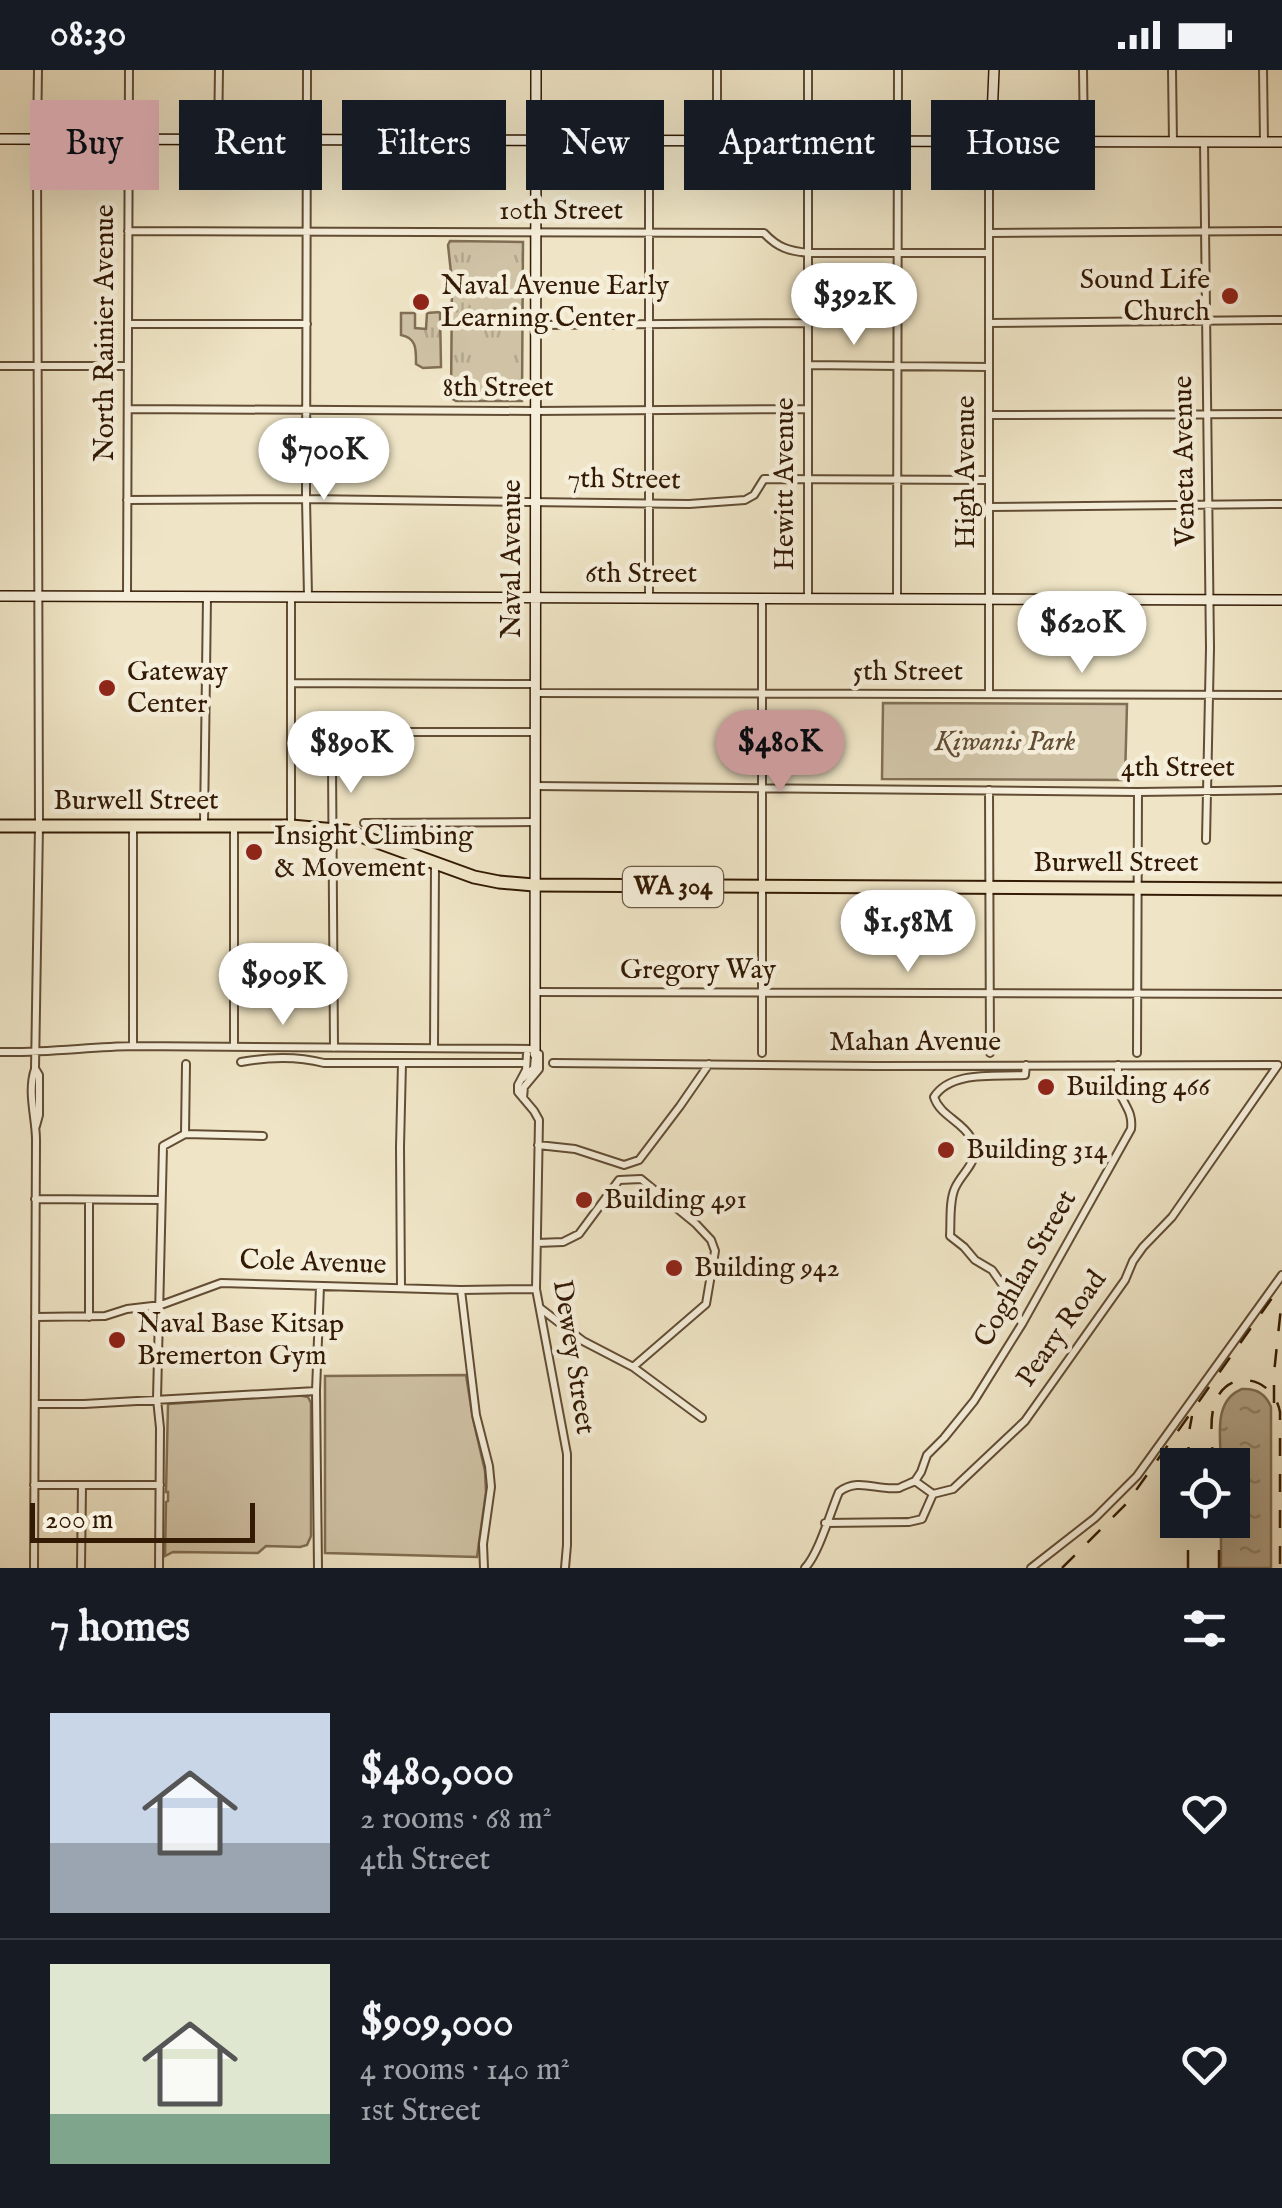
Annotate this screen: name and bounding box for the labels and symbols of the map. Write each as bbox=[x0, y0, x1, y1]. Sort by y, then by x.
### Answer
street label: 10th Street bbox=[499, 194, 624, 229]
street label: North Rainier Avenue bbox=[88, 204, 123, 462]
pin: $392K bbox=[784, 263, 924, 348]
place label: Sound Life Church bbox=[1080, 263, 1210, 330]
place label: Naval Avenue Early Learning Center bbox=[441, 269, 669, 336]
marker: Sound Life Church bbox=[1219, 285, 1241, 307]
marker: Naval Avenue Early Learning Center bbox=[410, 291, 432, 313]
street label: 8th Street bbox=[442, 371, 554, 406]
street label: Veneta Avenue bbox=[1166, 375, 1204, 548]
street label: High Avenue bbox=[949, 395, 984, 549]
street label: Hewitt Avenue bbox=[768, 397, 803, 571]
pin: $700K bbox=[254, 418, 394, 503]
street label: 7th Street bbox=[567, 462, 681, 498]
street label: Naval Avenue bbox=[495, 479, 530, 639]
street label: 6th Street bbox=[585, 557, 697, 592]
pin: $620K bbox=[1012, 591, 1152, 676]
place label: Gateway Center bbox=[127, 655, 228, 722]
street label: 5th Street bbox=[853, 655, 964, 690]
marker: Gateway Center bbox=[96, 677, 118, 699]
pin: $480K bbox=[710, 710, 850, 795]
pin: $890K bbox=[281, 711, 421, 796]
park label: Kiwanis Park bbox=[933, 725, 1076, 760]
street label: 4th Street bbox=[1121, 751, 1235, 786]
street label: Burwell Street bbox=[53, 784, 219, 819]
place label: Insight Climbing & Movement bbox=[274, 819, 474, 886]
marker: Insight Climbing & Movement bbox=[243, 841, 265, 863]
street label: Burwell Street bbox=[1033, 846, 1199, 881]
road number: WA 304 bbox=[623, 867, 723, 907]
pin: $1.58M bbox=[827, 890, 989, 975]
pin: $909K bbox=[213, 943, 353, 1028]
street label: Gregory Way bbox=[620, 953, 776, 988]
street label: Mahan Avenue bbox=[829, 1025, 1001, 1060]
place label: Building 466 bbox=[1066, 1070, 1211, 1105]
marker: Building 466 bbox=[1035, 1076, 1057, 1098]
place label: Building 314 bbox=[966, 1133, 1108, 1168]
marker: Building 314 bbox=[935, 1139, 957, 1161]
place label: Building 491 bbox=[604, 1183, 747, 1218]
street label: Coghlan Street bbox=[967, 1184, 1085, 1354]
marker: Building 491 bbox=[573, 1189, 595, 1211]
street label: Cole Avenue bbox=[239, 1243, 387, 1283]
place label: Building 942 bbox=[694, 1251, 840, 1286]
marker: Building 942 bbox=[663, 1257, 685, 1279]
street label: Peary Road bbox=[1009, 1264, 1115, 1394]
street label: Dewey Street bbox=[544, 1277, 603, 1437]
place label: Naval Base Kitsap Bremerton Gym bbox=[137, 1307, 344, 1374]
marker: Naval Base Kitsap Bremerton Gym bbox=[106, 1329, 128, 1351]
scale bar bbox=[30, 1498, 255, 1542]

